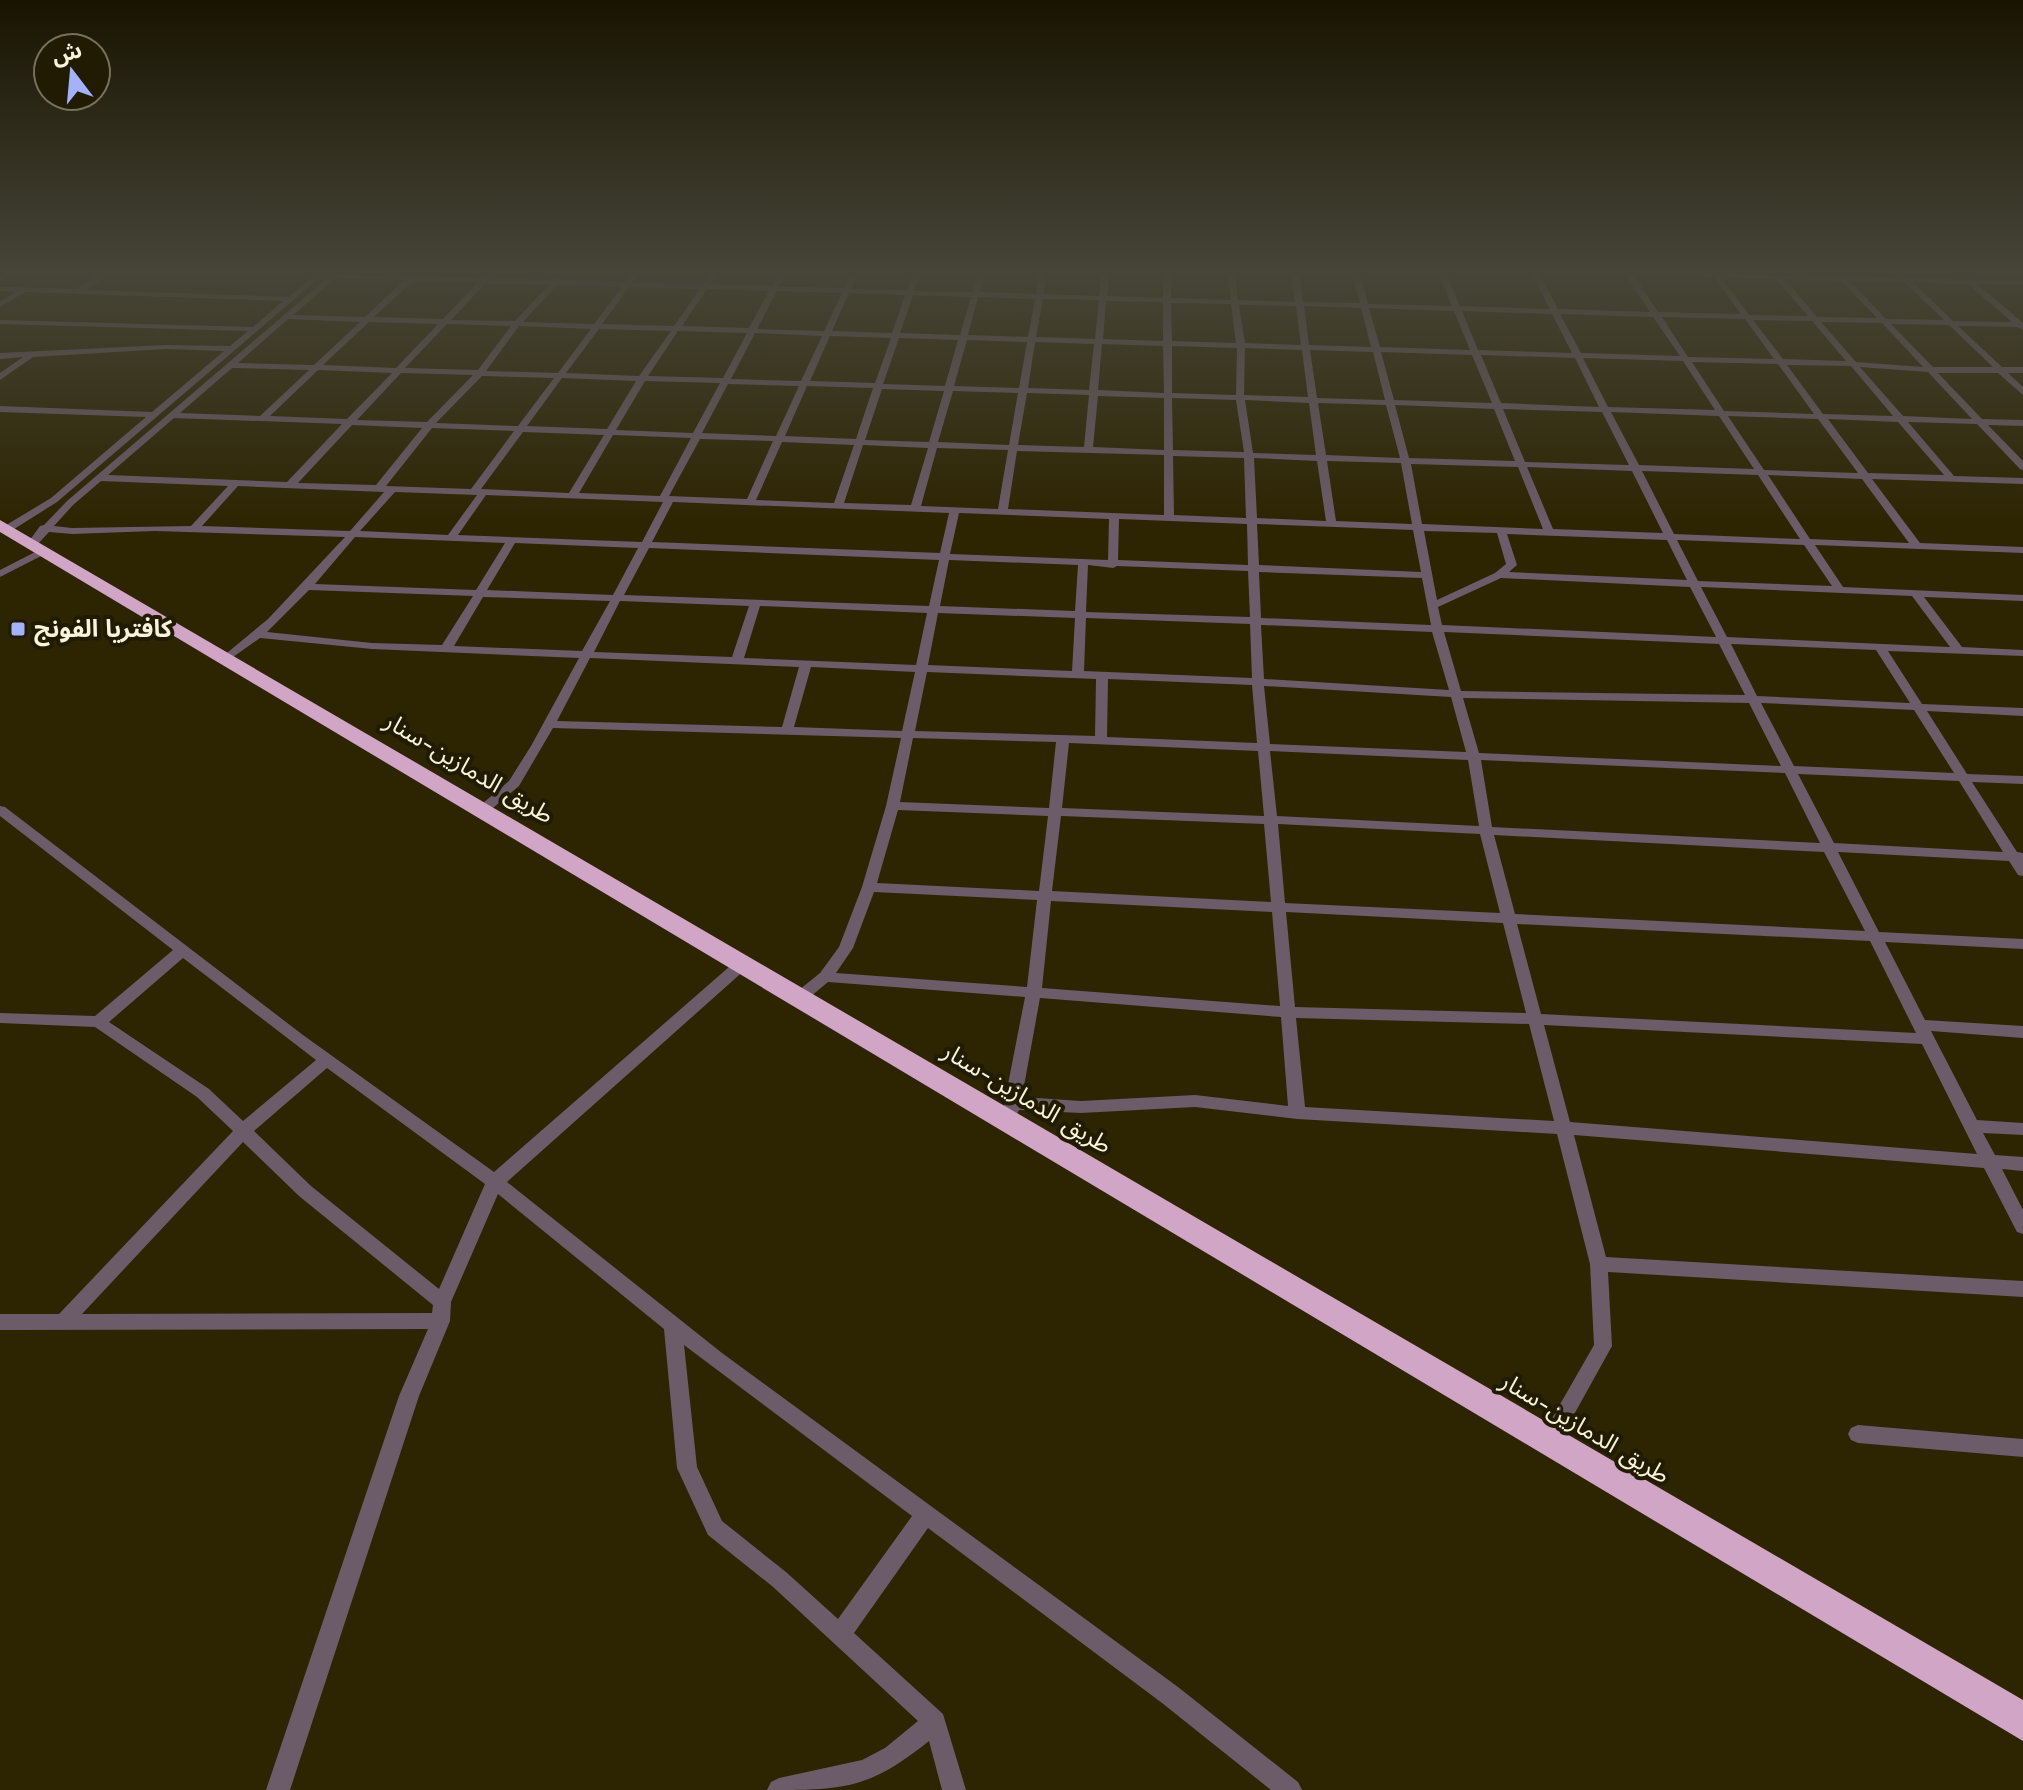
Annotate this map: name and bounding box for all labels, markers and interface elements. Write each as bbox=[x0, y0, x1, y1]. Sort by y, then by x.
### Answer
north arrow bbox=[32, 32, 112, 112]
text: ش bbox=[49, 37, 85, 69]
place label: كافتريا الفونج bbox=[34, 615, 173, 647]
marker: كافتريا الفونج bbox=[9, 620, 27, 638]
street label: طريق الدمازين-سنار bbox=[378, 706, 558, 830]
street label: طريق الدمازين-سنار bbox=[936, 1036, 1116, 1160]
street label: طريق الدمازين-سنار bbox=[1494, 1366, 1674, 1490]

